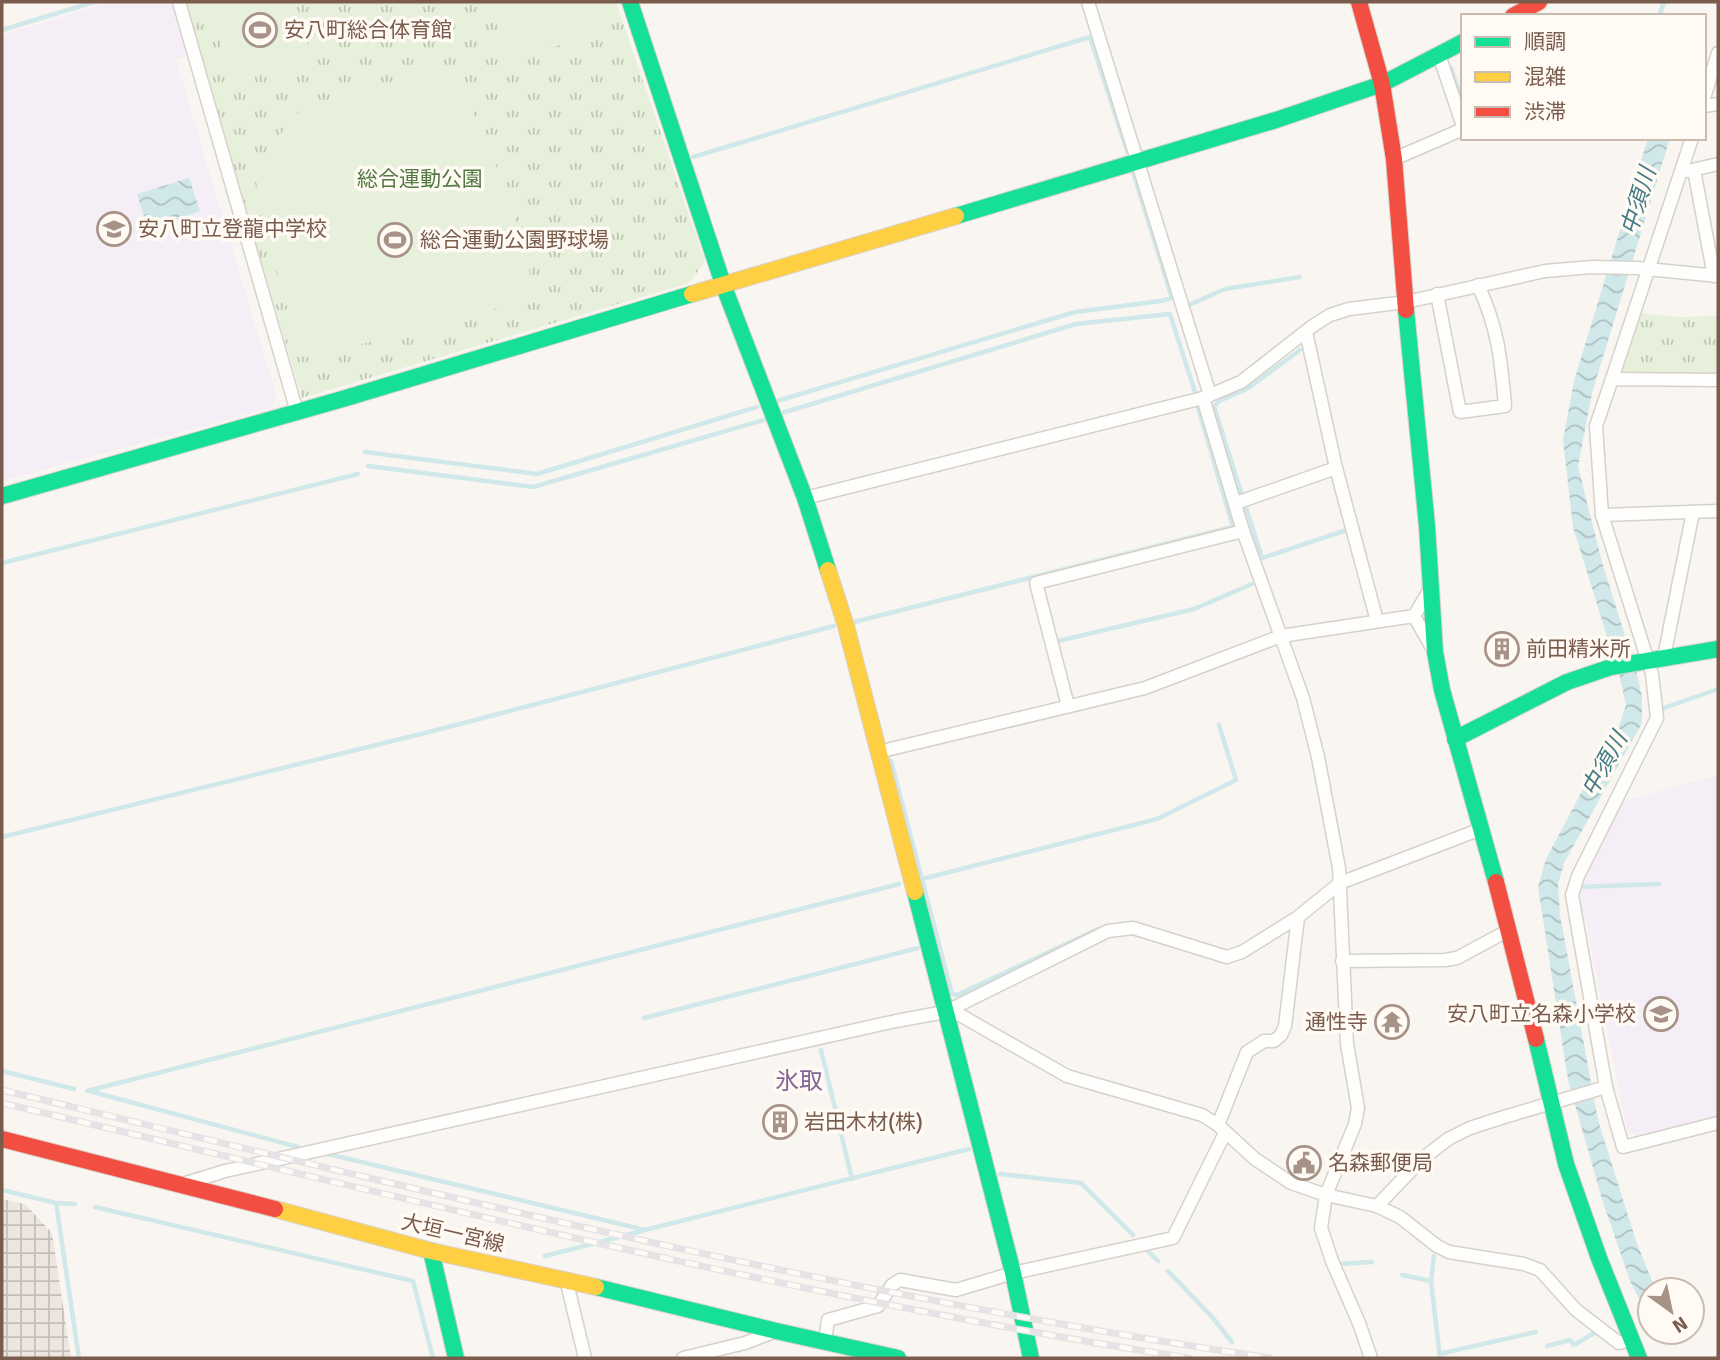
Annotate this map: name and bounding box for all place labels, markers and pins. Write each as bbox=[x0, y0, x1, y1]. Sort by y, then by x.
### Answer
sports icon: 安八町総合体育館 bbox=[241, 11, 279, 49]
place label: 安八町総合体育館 bbox=[284, 17, 452, 43]
school or university icon: 安八町立登龍中学校 bbox=[95, 210, 133, 248]
place label: 安八町立登龍中学校 bbox=[138, 216, 327, 242]
sports icon: 総合運動公園野球場 bbox=[376, 221, 414, 259]
place label: 総合運動公園野球場 bbox=[420, 227, 609, 253]
building icon: 前田精米所 bbox=[1483, 630, 1521, 668]
place label: 前田精米所 bbox=[1526, 636, 1631, 662]
school or university icon: 安八町立名森小学校 bbox=[1642, 995, 1680, 1033]
place label: 安八町立名森小学校 bbox=[1447, 1001, 1636, 1027]
temple icon: 通性寺 bbox=[1373, 1003, 1411, 1041]
place label: 通性寺 bbox=[1305, 1009, 1368, 1035]
building icon: 岩田木材(株) bbox=[761, 1103, 799, 1141]
place label: 岩田木材(株) bbox=[804, 1109, 923, 1135]
public building icon: 名森郵便局 bbox=[1285, 1144, 1323, 1182]
place label: 名森郵便局 bbox=[1328, 1150, 1433, 1176]

